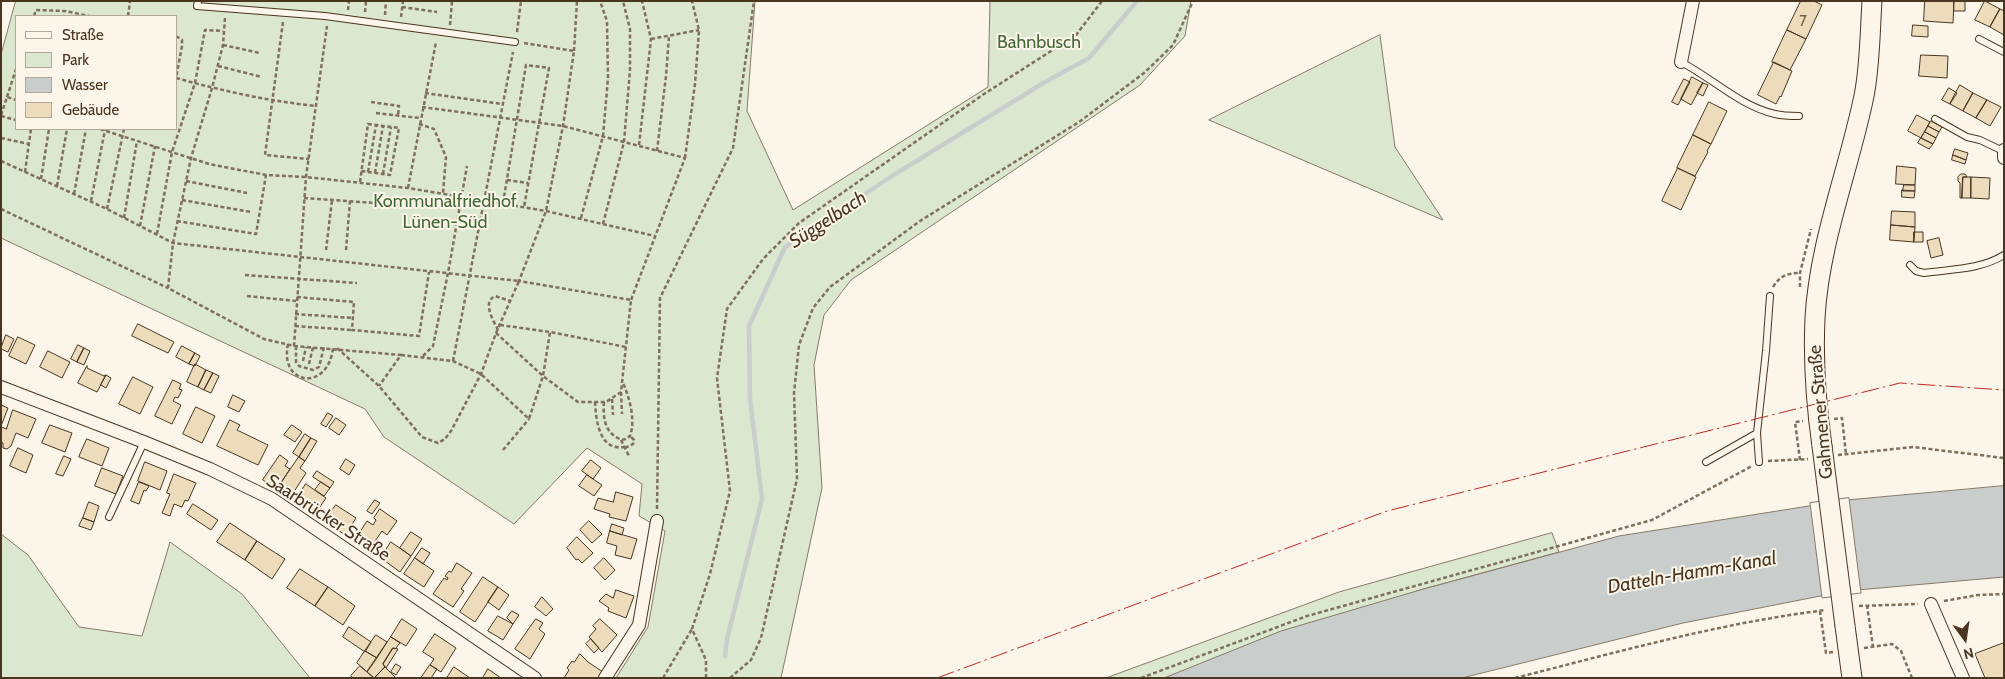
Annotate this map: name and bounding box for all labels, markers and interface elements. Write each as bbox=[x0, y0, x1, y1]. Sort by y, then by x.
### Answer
house number: 7 bbox=[1799, 13, 1807, 31]
legend bbox=[15, 15, 178, 130]
text: Straße bbox=[62, 26, 104, 44]
park label: Bahnbusch bbox=[997, 32, 1081, 54]
text: Park bbox=[62, 51, 89, 69]
text: Wasser bbox=[62, 76, 108, 94]
text: Gebäude bbox=[62, 101, 119, 119]
water label: Süggelbach bbox=[785, 187, 871, 253]
park label: Kommunalfriedhof Lünen-Süd bbox=[373, 191, 517, 233]
street label: Gahmener Straße bbox=[1804, 344, 1838, 480]
street label: Saarbrücker Straße bbox=[262, 470, 394, 566]
water label: Datteln-Hamm-Kanal bbox=[1606, 547, 1778, 599]
north arrow bbox=[1940, 614, 1990, 664]
text: N bbox=[1962, 644, 1976, 663]

